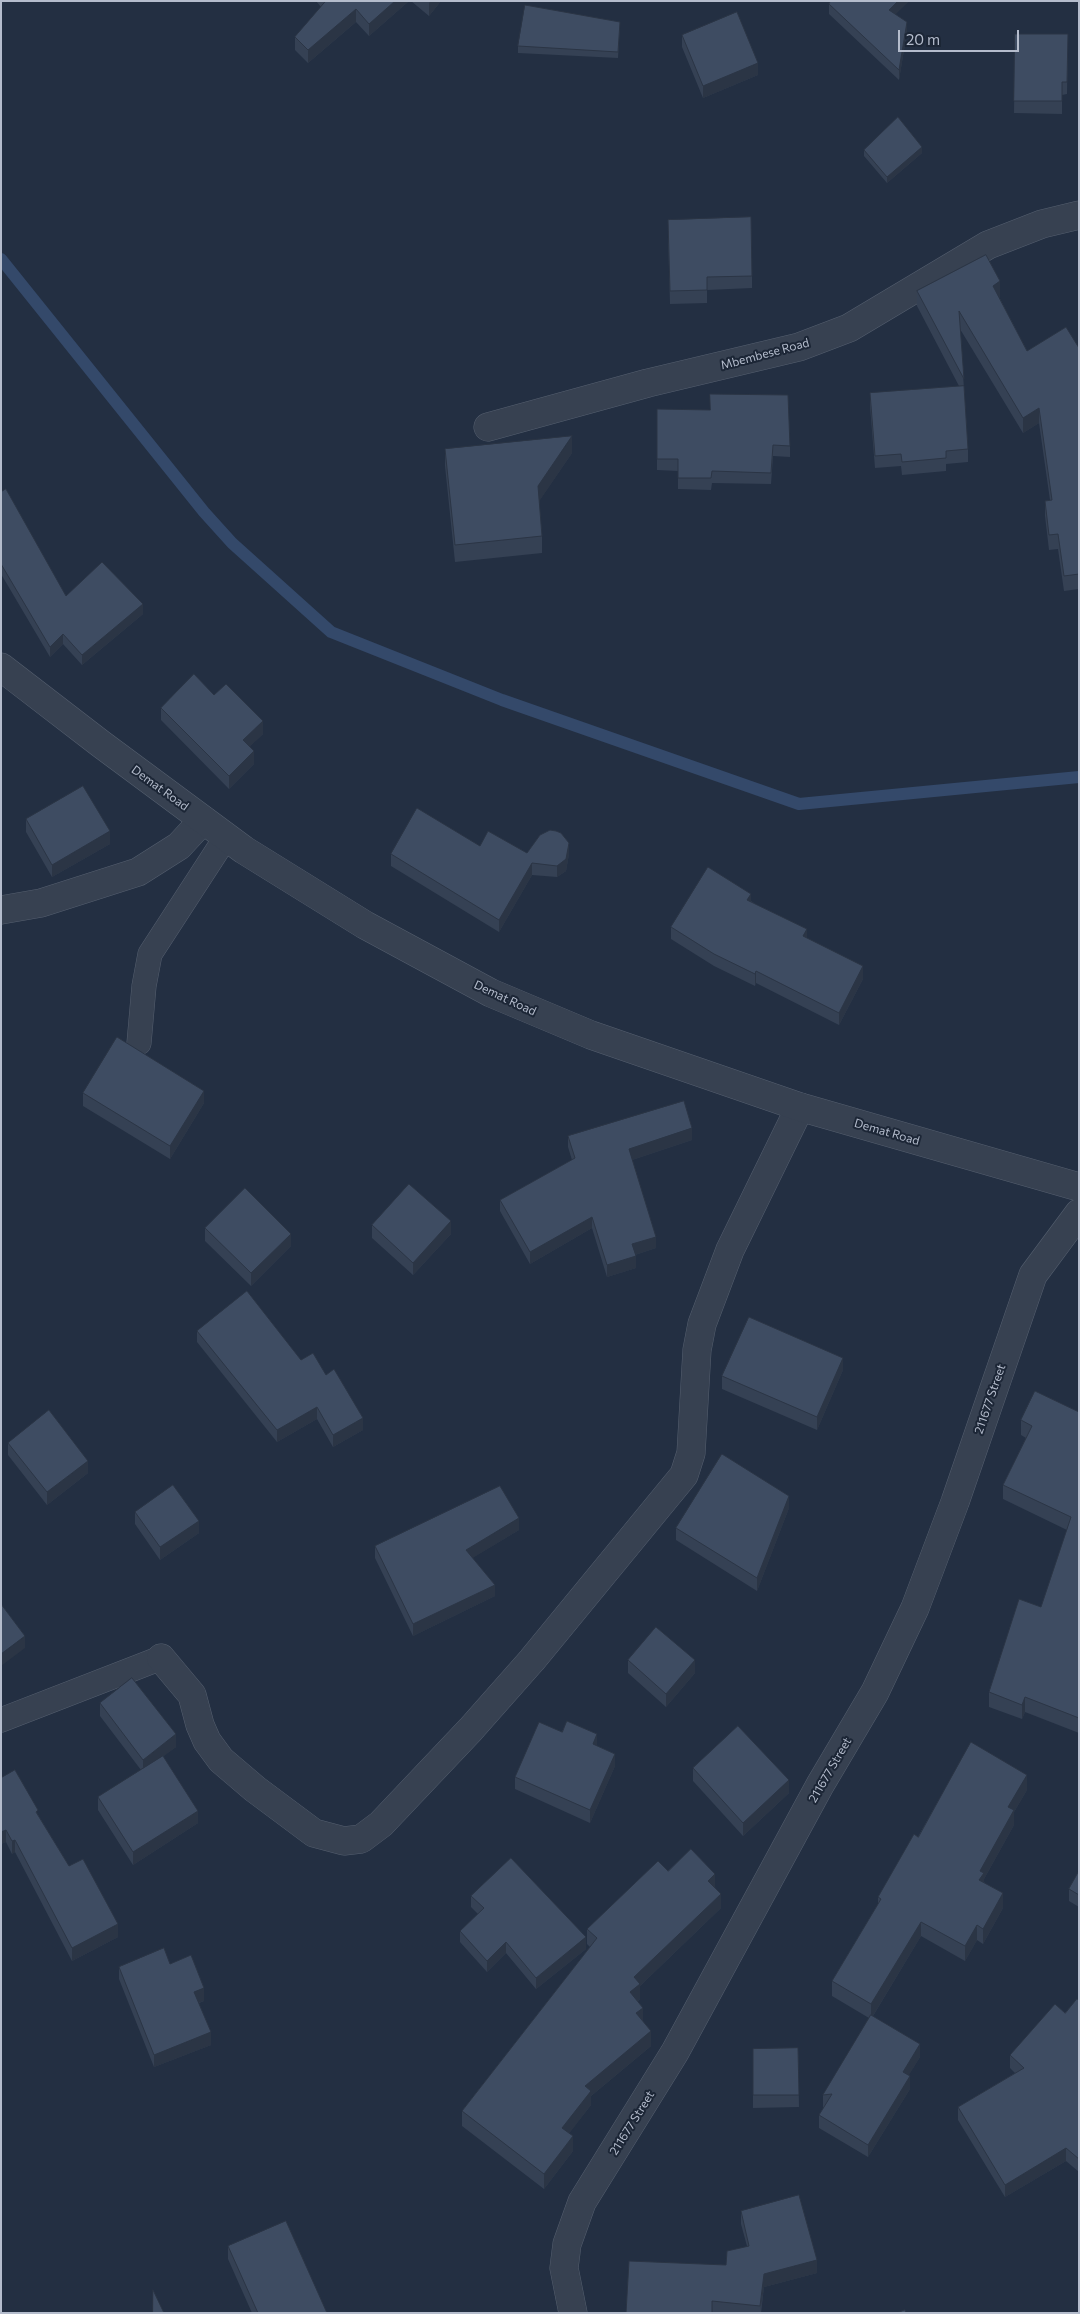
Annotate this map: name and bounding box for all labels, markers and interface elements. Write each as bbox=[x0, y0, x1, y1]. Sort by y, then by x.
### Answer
scale bar bbox=[900, 20, 1021, 52]
text: 20 m bbox=[906, 30, 940, 48]
street label: Mbembese Road bbox=[719, 335, 811, 373]
street label: Demat Road bbox=[129, 762, 191, 814]
street label: Demat Road bbox=[472, 977, 538, 1019]
street label: Demat Road bbox=[853, 1116, 921, 1148]
street label: 211677 Street bbox=[971, 1362, 1009, 1436]
street label: 211677 Street bbox=[806, 1735, 854, 1805]
street label: 211677 Street bbox=[607, 2088, 657, 2158]

